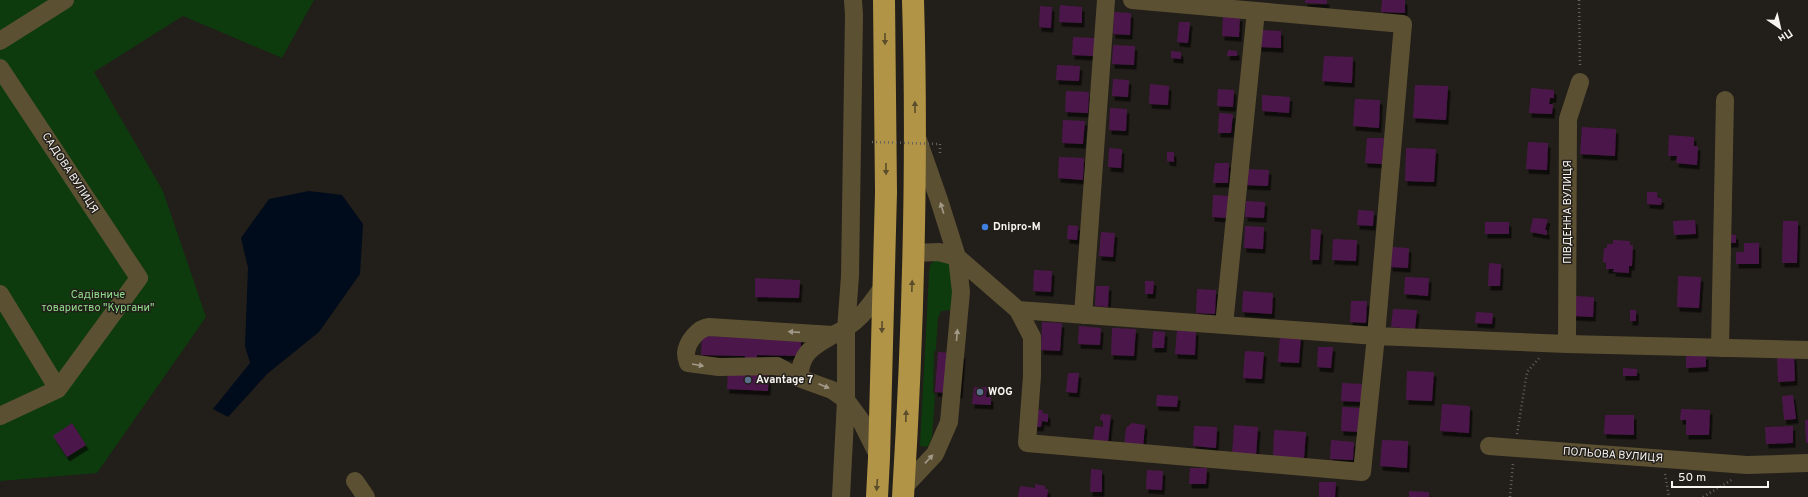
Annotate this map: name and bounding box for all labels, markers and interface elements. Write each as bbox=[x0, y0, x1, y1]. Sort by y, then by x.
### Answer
north arrow bbox=[1760, 8, 1800, 48]
text: Пн bbox=[1775, 26, 1795, 45]
one-way arrow bbox=[882, 33, 888, 46]
one-way arrow bbox=[912, 100, 918, 113]
street label: САДОВА ВУЛИЦЯ bbox=[39, 130, 101, 216]
street label: ПІВДЕННА ВУЛИЦЯ bbox=[1561, 160, 1575, 264]
one-way arrow bbox=[883, 163, 889, 176]
one-way arrow bbox=[939, 202, 945, 214]
place label: Dnipro-M bbox=[993, 220, 1041, 234]
marker: Dnipro-M bbox=[980, 222, 990, 232]
one-way arrow bbox=[908, 280, 915, 292]
park label: Садівниче товариство "Кургани" bbox=[41, 288, 155, 315]
one-way arrow bbox=[879, 321, 886, 333]
one-way arrow bbox=[788, 329, 800, 336]
one-way arrow bbox=[954, 329, 961, 341]
one-way arrow bbox=[692, 362, 705, 368]
place label: Avantage 7 bbox=[756, 373, 813, 387]
marker: Avantage 7 bbox=[743, 375, 753, 385]
one-way arrow bbox=[818, 383, 830, 389]
place label: WOG bbox=[988, 385, 1013, 399]
marker: WOG bbox=[975, 387, 985, 397]
one-way arrow bbox=[903, 409, 909, 422]
street label: ПОЛЬОВА ВУЛИЦЯ bbox=[1562, 445, 1664, 465]
one-way arrow bbox=[925, 454, 934, 465]
scale bar bbox=[1672, 463, 1768, 489]
text: 50 m bbox=[1678, 470, 1706, 486]
one-way arrow bbox=[874, 479, 881, 491]

